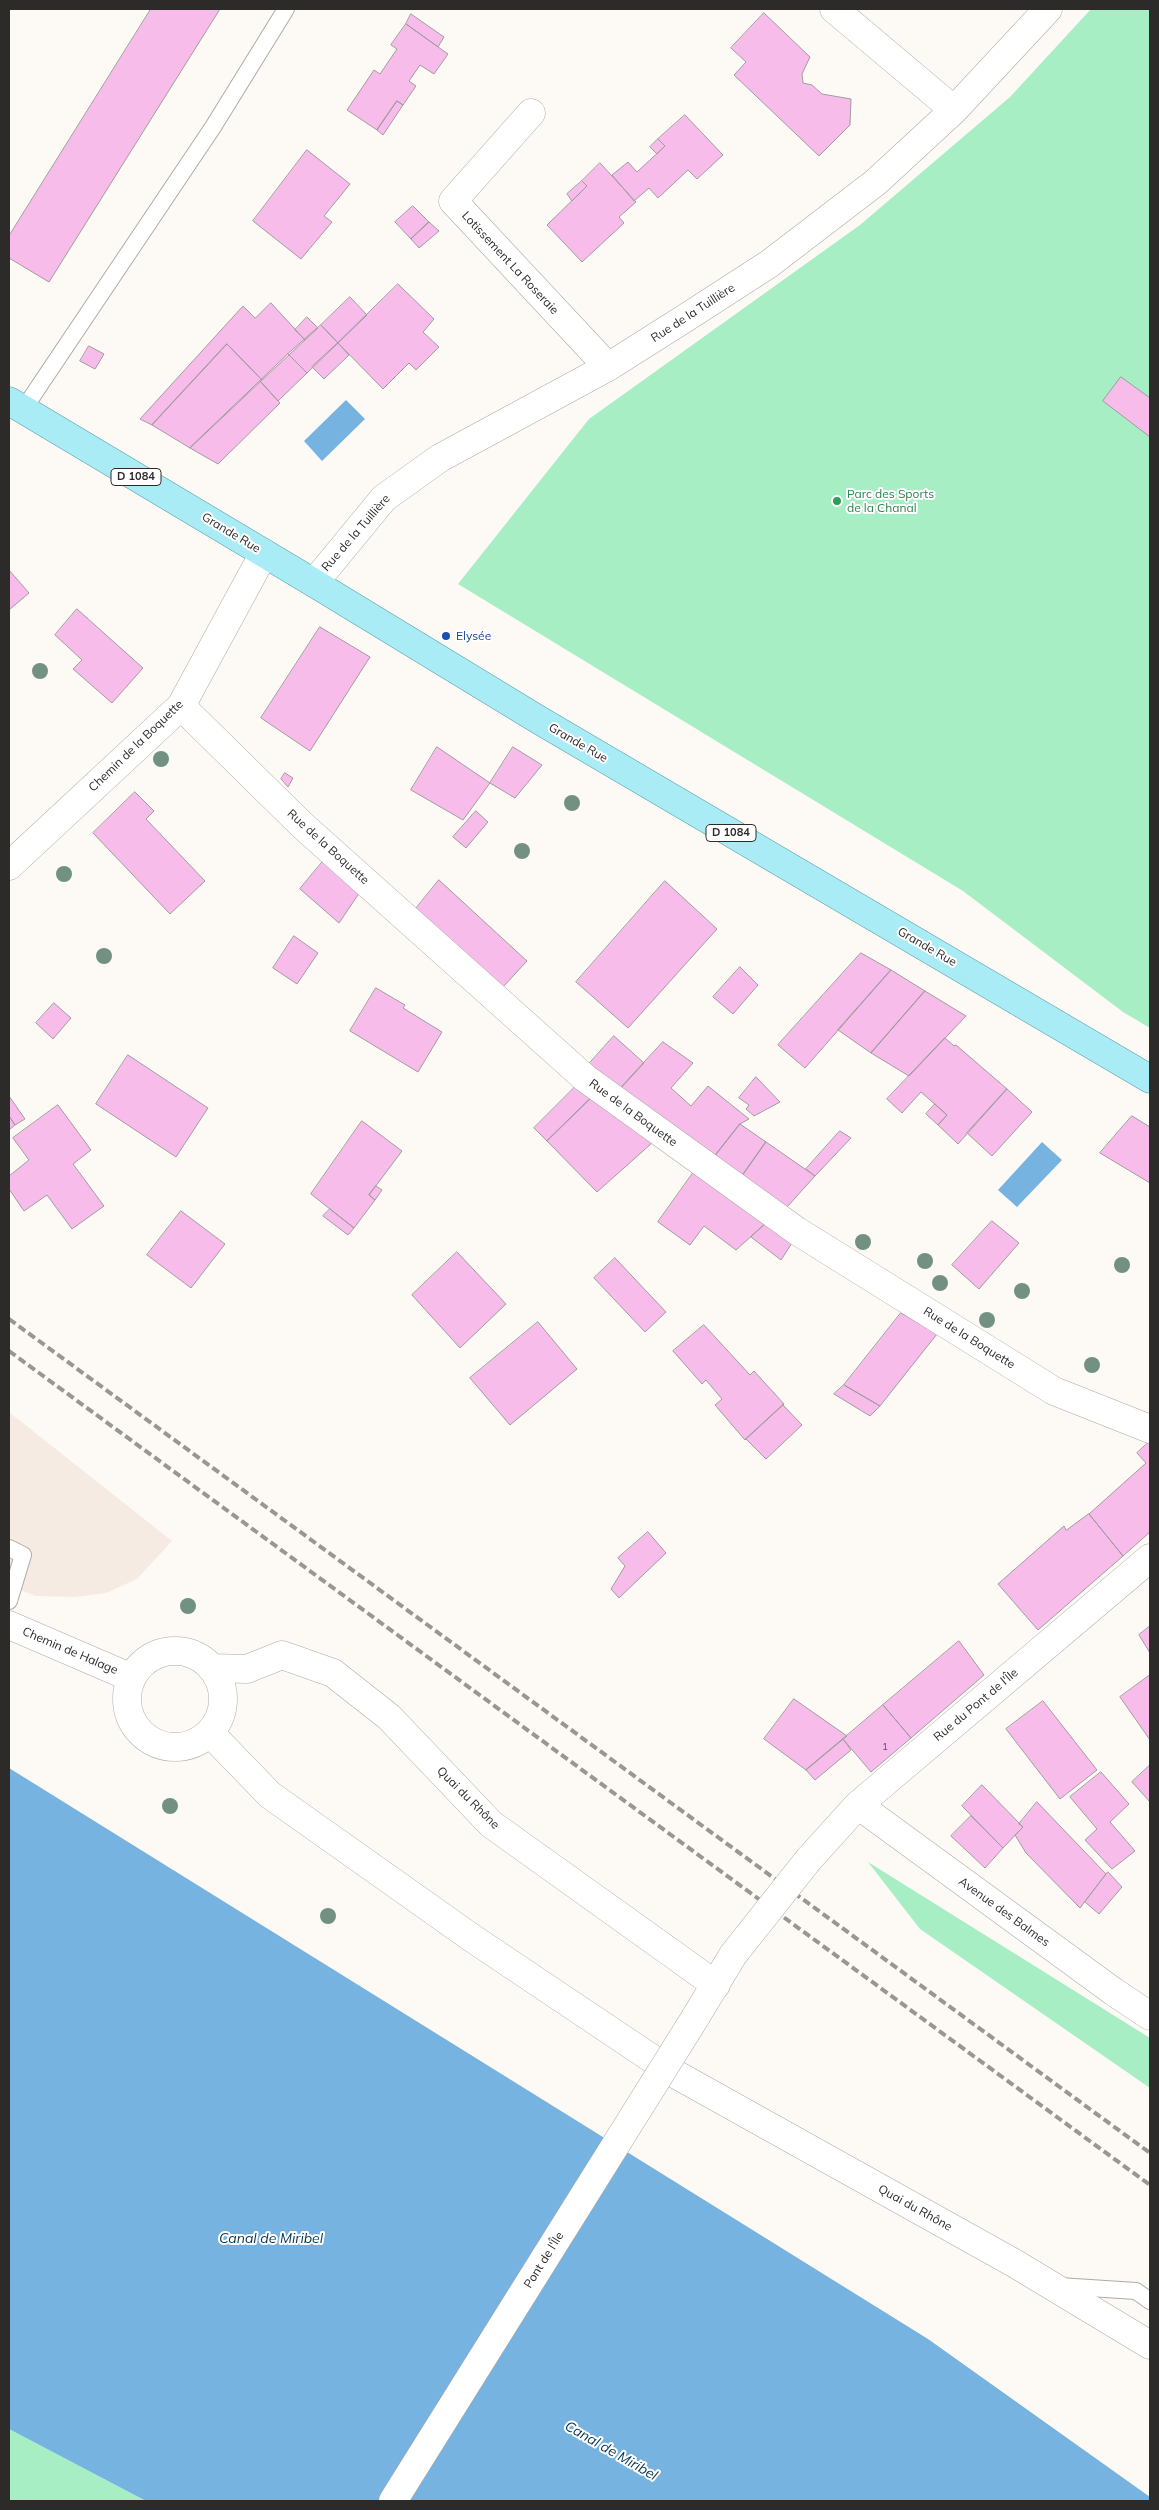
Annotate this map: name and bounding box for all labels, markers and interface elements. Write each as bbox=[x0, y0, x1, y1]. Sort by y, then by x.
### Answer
street label: Lotissement La Roseraie bbox=[459, 209, 561, 317]
street label: Rue de la Tuillière bbox=[648, 281, 738, 345]
road number: D 1084 bbox=[111, 468, 161, 486]
place label: Parc des Sports de la Chanal bbox=[847, 487, 934, 515]
street label: Rue de la Tuillière bbox=[319, 492, 393, 574]
marker: Parc des Sports de la Chanal bbox=[831, 495, 843, 507]
street label: Grande Rue bbox=[199, 510, 263, 556]
place label: Elysée bbox=[456, 629, 491, 643]
marker: Elysée bbox=[440, 630, 452, 642]
street label: Chemin de la Boquette bbox=[86, 697, 186, 795]
street label: Grande Rue bbox=[546, 720, 610, 766]
street label: Rue de la Boquette bbox=[284, 806, 372, 888]
road number: D 1084 bbox=[706, 824, 756, 841]
street label: Grande Rue bbox=[895, 924, 959, 970]
street label: Rue de la Boquette bbox=[586, 1076, 680, 1150]
street label: Rue de la Boquette bbox=[921, 1304, 1017, 1372]
street label: Chemin de Halage bbox=[20, 1624, 120, 1678]
street label: Rue du Pont de l'Île bbox=[931, 1665, 1021, 1745]
house number: 1 bbox=[882, 1741, 888, 1753]
street label: Quai du Rhône bbox=[434, 1764, 502, 1832]
street label: Avenue des Balmes bbox=[956, 1874, 1052, 1950]
street label: Quai du Rhône bbox=[875, 2182, 955, 2234]
street label: Pont de l'Île bbox=[521, 2229, 567, 2291]
water label: Canal de Miribel bbox=[219, 2231, 323, 2247]
water label: Canal de Miribel bbox=[562, 2418, 660, 2484]

